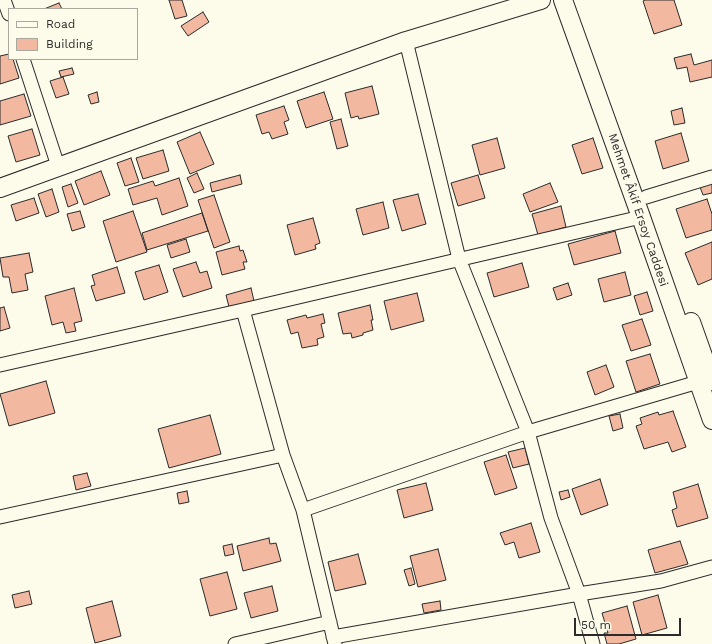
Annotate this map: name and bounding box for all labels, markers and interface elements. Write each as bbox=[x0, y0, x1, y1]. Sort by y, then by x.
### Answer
legend bbox=[8, 8, 138, 60]
text: Road bbox=[46, 17, 75, 31]
text: Building bbox=[46, 37, 93, 51]
street label: Mehmet Âkif Ersoy Caddesi bbox=[605, 132, 671, 288]
scale bar bbox=[576, 610, 683, 636]
text: 50 m bbox=[581, 618, 611, 632]

